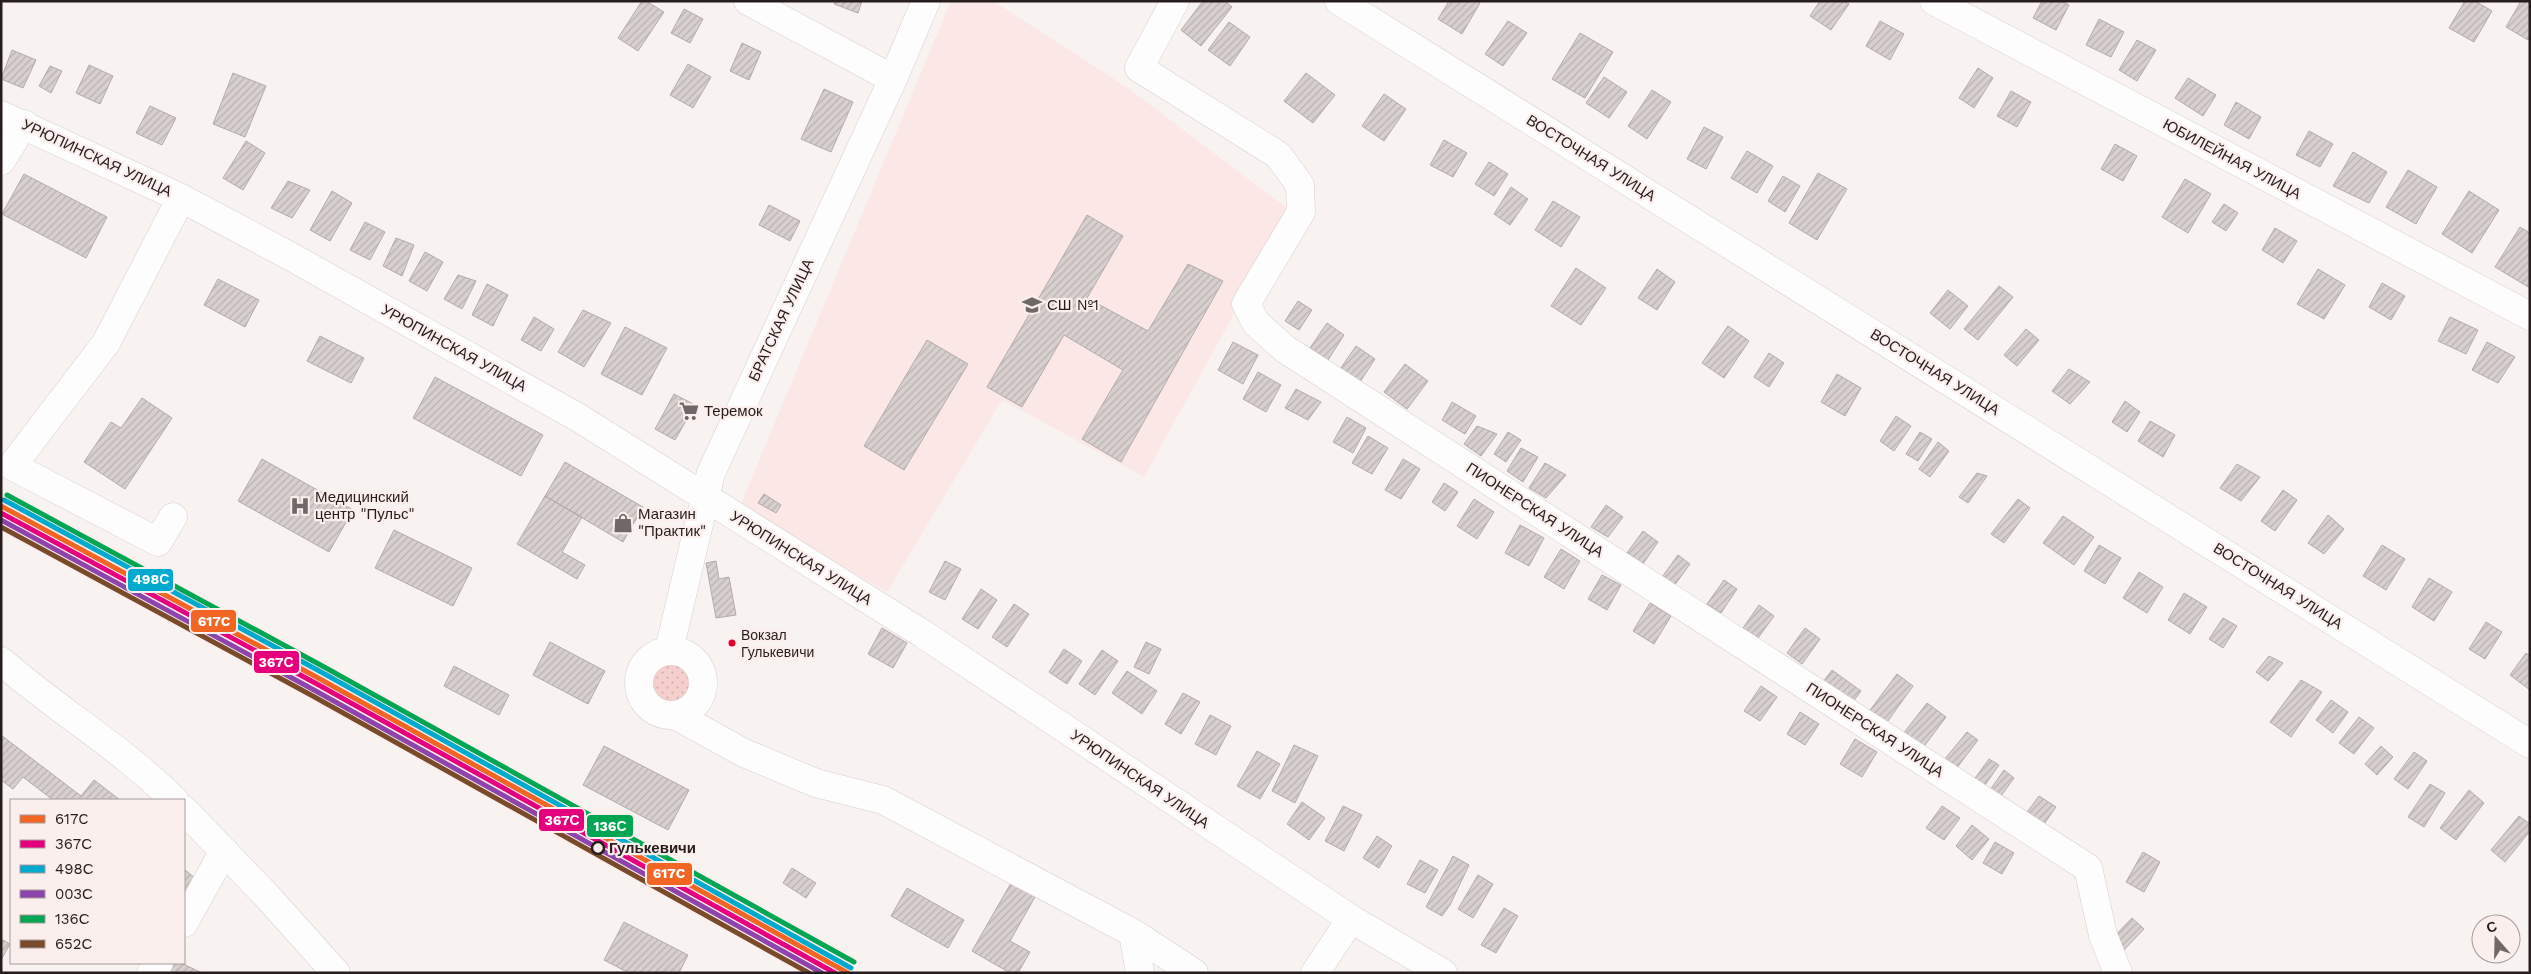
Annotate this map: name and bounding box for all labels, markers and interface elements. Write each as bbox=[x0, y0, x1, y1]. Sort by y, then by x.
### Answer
street label: ВОСТОЧНАЯ УЛИЦА bbox=[1523, 111, 1659, 205]
street label: УРЮПИНСКАЯ УЛИЦА bbox=[19, 115, 175, 201]
street label: ЮБИЛЕЙНАЯ УЛИЦА bbox=[2160, 115, 2304, 203]
street label: БРАТСКАЯ УЛИЦА bbox=[745, 256, 817, 384]
school or university icon: СШ №1 bbox=[1021, 294, 1043, 316]
place label: СШ №1 bbox=[1047, 296, 1099, 314]
street label: УРЮПИНСКАЯ УЛИЦА bbox=[378, 301, 530, 395]
street label: ВОСТОЧНАЯ УЛИЦА bbox=[1867, 325, 2003, 419]
supermarket icon: Теремок bbox=[678, 400, 700, 422]
place label: Теремок bbox=[704, 402, 763, 420]
street label: ПИОНЕРСКАЯ УЛИЦА bbox=[1463, 459, 1607, 561]
place label: Медицинский центр "Пульс" bbox=[315, 488, 415, 523]
hospital icon: Медицинский центр "Пульс" bbox=[289, 495, 311, 517]
place label: Магазин "Практик" bbox=[638, 505, 706, 540]
street label: УРЮПИНСКАЯ УЛИЦА bbox=[727, 507, 875, 609]
shop icon: Магазин "Практик" bbox=[612, 512, 634, 534]
street label: ВОСТОЧНАЯ УЛИЦА bbox=[2210, 539, 2346, 633]
line badge: 498С bbox=[127, 568, 174, 592]
text: 498С bbox=[133, 571, 169, 587]
line badge: 617C bbox=[190, 609, 237, 633]
text: 617C bbox=[198, 613, 231, 629]
place label: Вокзал Гулькевичи bbox=[741, 627, 814, 660]
marker: Вокзал Гулькевичи bbox=[727, 638, 737, 648]
line badge: 367С bbox=[253, 650, 300, 674]
text: 367С bbox=[258, 654, 294, 670]
street label: ПИОНЕРСКАЯ УЛИЦА bbox=[1803, 679, 1947, 781]
street label: УРЮПИНСКАЯ УЛИЦА bbox=[1067, 726, 1213, 832]
legend bbox=[10, 799, 185, 964]
line badge: 367С bbox=[538, 808, 585, 832]
text: 617C bbox=[55, 810, 89, 828]
text: 367С bbox=[544, 812, 580, 828]
line badge: 136С bbox=[586, 814, 634, 838]
text: 136С bbox=[593, 818, 627, 834]
text: 367С bbox=[55, 835, 92, 853]
place label: Гулькевичи bbox=[609, 839, 696, 857]
marker: Гулькевичи bbox=[591, 841, 605, 855]
text: 498С bbox=[55, 860, 94, 878]
line badge: 617C bbox=[646, 862, 693, 886]
text: 617C bbox=[653, 865, 686, 881]
text: 003С bbox=[55, 885, 93, 903]
text: 136С bbox=[55, 910, 90, 928]
north arrow bbox=[2471, 914, 2521, 964]
text: С bbox=[2484, 918, 2499, 936]
text: 652С bbox=[55, 935, 93, 953]

